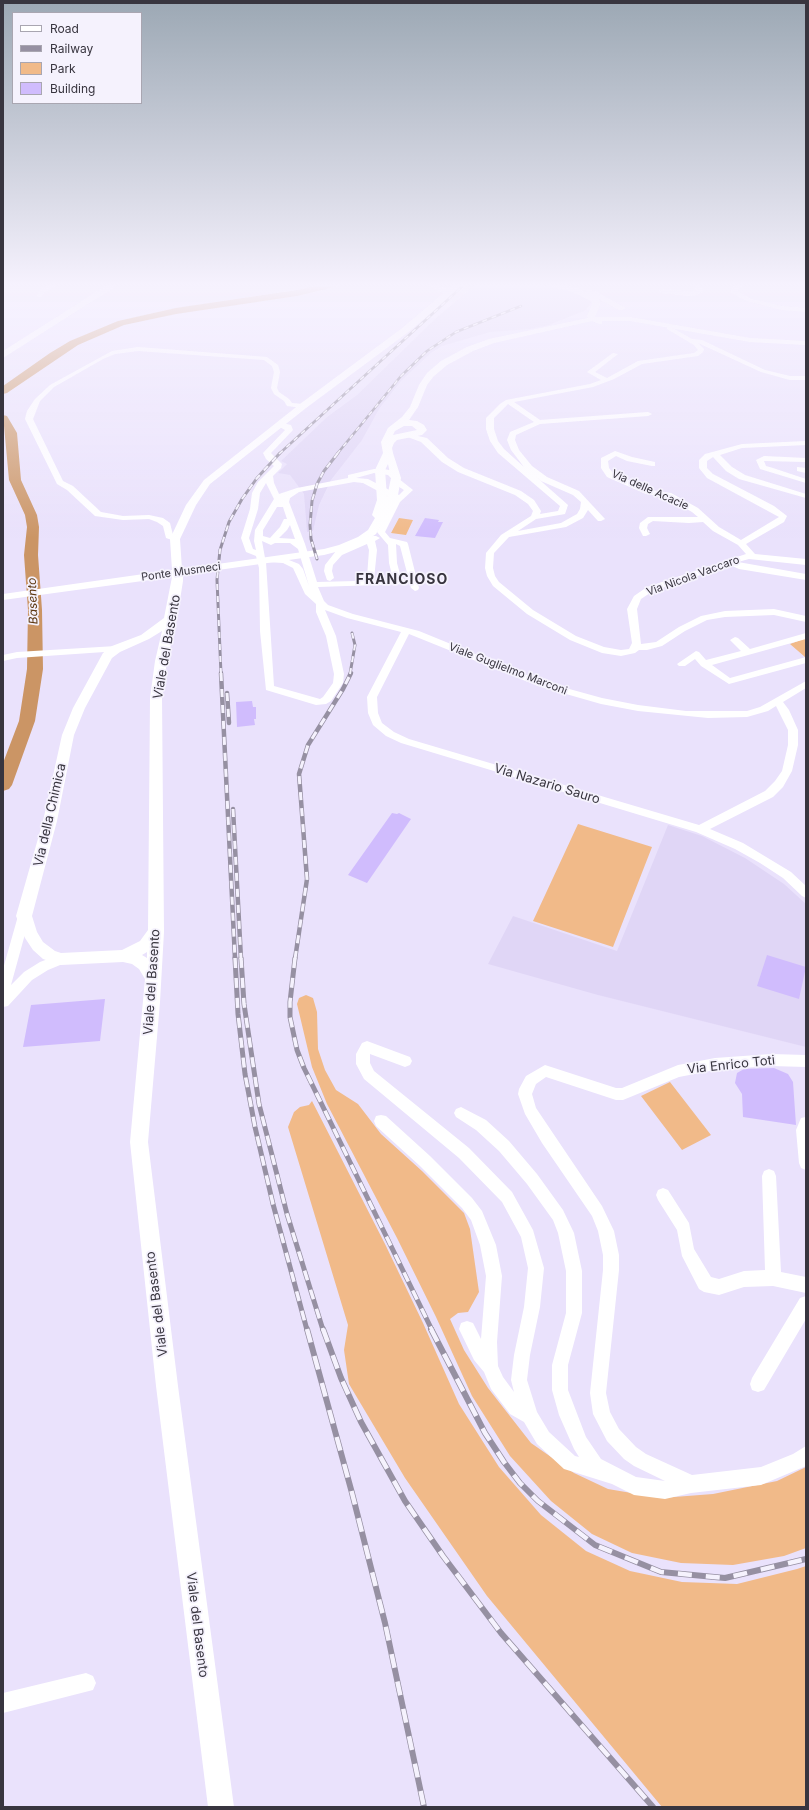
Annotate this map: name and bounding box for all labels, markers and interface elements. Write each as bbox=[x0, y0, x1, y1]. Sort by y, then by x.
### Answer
legend bbox=[12, 12, 142, 104]
text: Road bbox=[50, 21, 79, 36]
text: Railway bbox=[50, 41, 93, 56]
text: Park bbox=[50, 61, 76, 76]
text: Building bbox=[50, 81, 95, 96]
street label: Via delle Acacie bbox=[609, 467, 691, 513]
street label: Via Nicola Vaccaro bbox=[645, 553, 741, 599]
street label: Ponte Musmeci bbox=[140, 560, 222, 584]
district label: FRANCIOSO bbox=[356, 572, 448, 588]
water label: Basento bbox=[25, 577, 41, 625]
street label: Viale del Basento bbox=[150, 593, 184, 701]
street label: Viale Guglielmo Marconi bbox=[447, 640, 569, 698]
street label: Via Nazario Sauro bbox=[492, 760, 602, 808]
street label: Via della Chimica bbox=[31, 762, 69, 868]
street label: Viale del Basento bbox=[141, 929, 163, 1035]
street label: Via Enrico Toti bbox=[686, 1053, 776, 1077]
street label: Viale del Basento bbox=[143, 1250, 171, 1358]
street label: Viale del Basento bbox=[183, 1571, 211, 1679]

